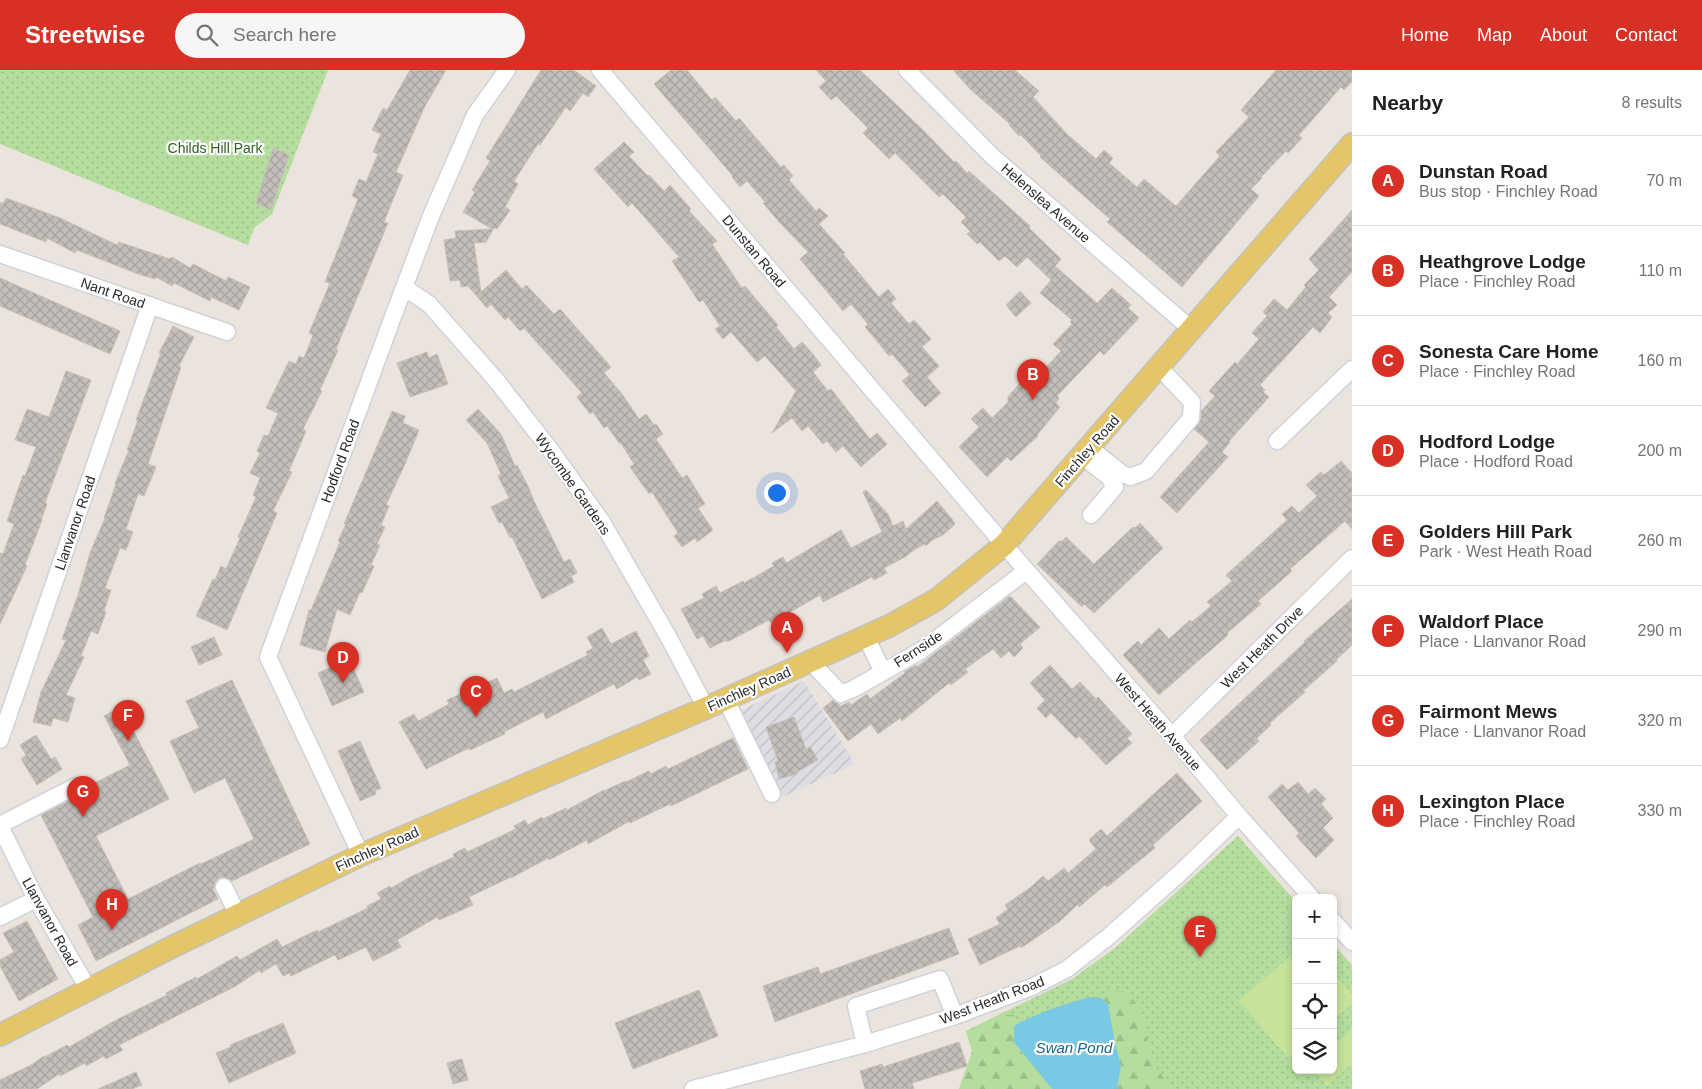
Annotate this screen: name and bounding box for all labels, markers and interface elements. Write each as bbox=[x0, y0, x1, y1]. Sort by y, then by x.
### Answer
search box bbox=[175, 13, 525, 58]
text: Streetwise bbox=[25, 21, 145, 48]
icon: search bbox=[193, 21, 221, 49]
text: Search here bbox=[233, 24, 337, 45]
text: Home bbox=[1401, 25, 1449, 45]
text: Map bbox=[1477, 25, 1512, 45]
text: About bbox=[1540, 25, 1587, 45]
text: Contact bbox=[1615, 25, 1677, 45]
text: Nearby bbox=[1372, 91, 1443, 114]
text: 8 results bbox=[1622, 94, 1682, 111]
park label: Childs Hill Park bbox=[168, 140, 263, 156]
street label: Helenslea Avenue bbox=[998, 160, 1094, 246]
text: Dunstan Road bbox=[1419, 161, 1548, 182]
text: A bbox=[1382, 172, 1394, 189]
text: 70 m bbox=[1646, 172, 1682, 189]
text: Bus stop · Finchley Road bbox=[1419, 183, 1598, 200]
street label: Dunstan Road bbox=[719, 212, 789, 290]
text: Heathgrove Lodge bbox=[1419, 251, 1586, 272]
text: B bbox=[1382, 262, 1394, 279]
text: 110 m bbox=[1639, 262, 1682, 279]
text: Place · Finchley Road bbox=[1419, 273, 1576, 290]
street label: Nant Road bbox=[79, 275, 147, 311]
text: Sonesta Care Home bbox=[1419, 341, 1599, 362]
text: C bbox=[1382, 352, 1394, 369]
text: 160 m bbox=[1638, 352, 1682, 369]
pin: B bbox=[1017, 359, 1049, 400]
text: Place · Finchley Road bbox=[1419, 363, 1576, 380]
street label: Finchley Road bbox=[1052, 412, 1122, 490]
street label: Hodford Road bbox=[318, 417, 362, 505]
street label: Wycombe Gardens bbox=[532, 430, 614, 538]
text: Hodford Lodge bbox=[1419, 431, 1555, 452]
text: D bbox=[1382, 442, 1394, 459]
text: 200 m bbox=[1638, 442, 1682, 459]
text: Place · Hodford Road bbox=[1419, 453, 1573, 470]
street label: Llanvanor Road bbox=[51, 474, 99, 572]
your location bbox=[764, 480, 790, 506]
text: Golders Hill Park bbox=[1419, 521, 1572, 542]
text: E bbox=[1383, 532, 1393, 549]
text: 260 m bbox=[1638, 532, 1682, 549]
text: Park · West Heath Road bbox=[1419, 543, 1592, 560]
street label: West Heath Drive bbox=[1218, 603, 1306, 691]
text: Waldorf Place bbox=[1419, 611, 1544, 632]
pin: A bbox=[771, 612, 803, 653]
text: F bbox=[1383, 622, 1393, 639]
text: 290 m bbox=[1638, 622, 1682, 639]
street label: Fernside bbox=[891, 627, 945, 671]
text: Place · Llanvanor Road bbox=[1419, 633, 1586, 650]
pin: D bbox=[327, 642, 359, 683]
street label: Finchley Road bbox=[705, 663, 793, 715]
street label: West Heath Avenue bbox=[1112, 670, 1205, 774]
pin: C bbox=[460, 676, 492, 717]
pin: F bbox=[112, 700, 144, 741]
text: Fairmont Mews bbox=[1419, 701, 1557, 722]
text: G bbox=[1382, 712, 1394, 729]
text: 320 m bbox=[1638, 712, 1682, 729]
text: Place · Llanvanor Road bbox=[1419, 723, 1586, 740]
pin: G bbox=[67, 776, 99, 817]
text: Lexington Place bbox=[1419, 791, 1565, 812]
text: H bbox=[1382, 802, 1394, 819]
text: 330 m bbox=[1638, 802, 1682, 819]
text: Place · Finchley Road bbox=[1419, 813, 1576, 830]
street label: Finchley Road bbox=[333, 823, 421, 875]
street label: Llanvanor Road bbox=[19, 875, 81, 969]
pin: H bbox=[96, 889, 128, 930]
map controls bbox=[1292, 894, 1337, 1074]
button: + bbox=[1292, 894, 1337, 939]
pin: E bbox=[1184, 916, 1216, 957]
button: − bbox=[1292, 939, 1337, 984]
street label: West Heath Road bbox=[938, 973, 1046, 1027]
button: locate bbox=[1292, 984, 1337, 1029]
button: layers bbox=[1292, 1029, 1337, 1074]
water label: Swan Pond bbox=[1036, 1039, 1113, 1056]

